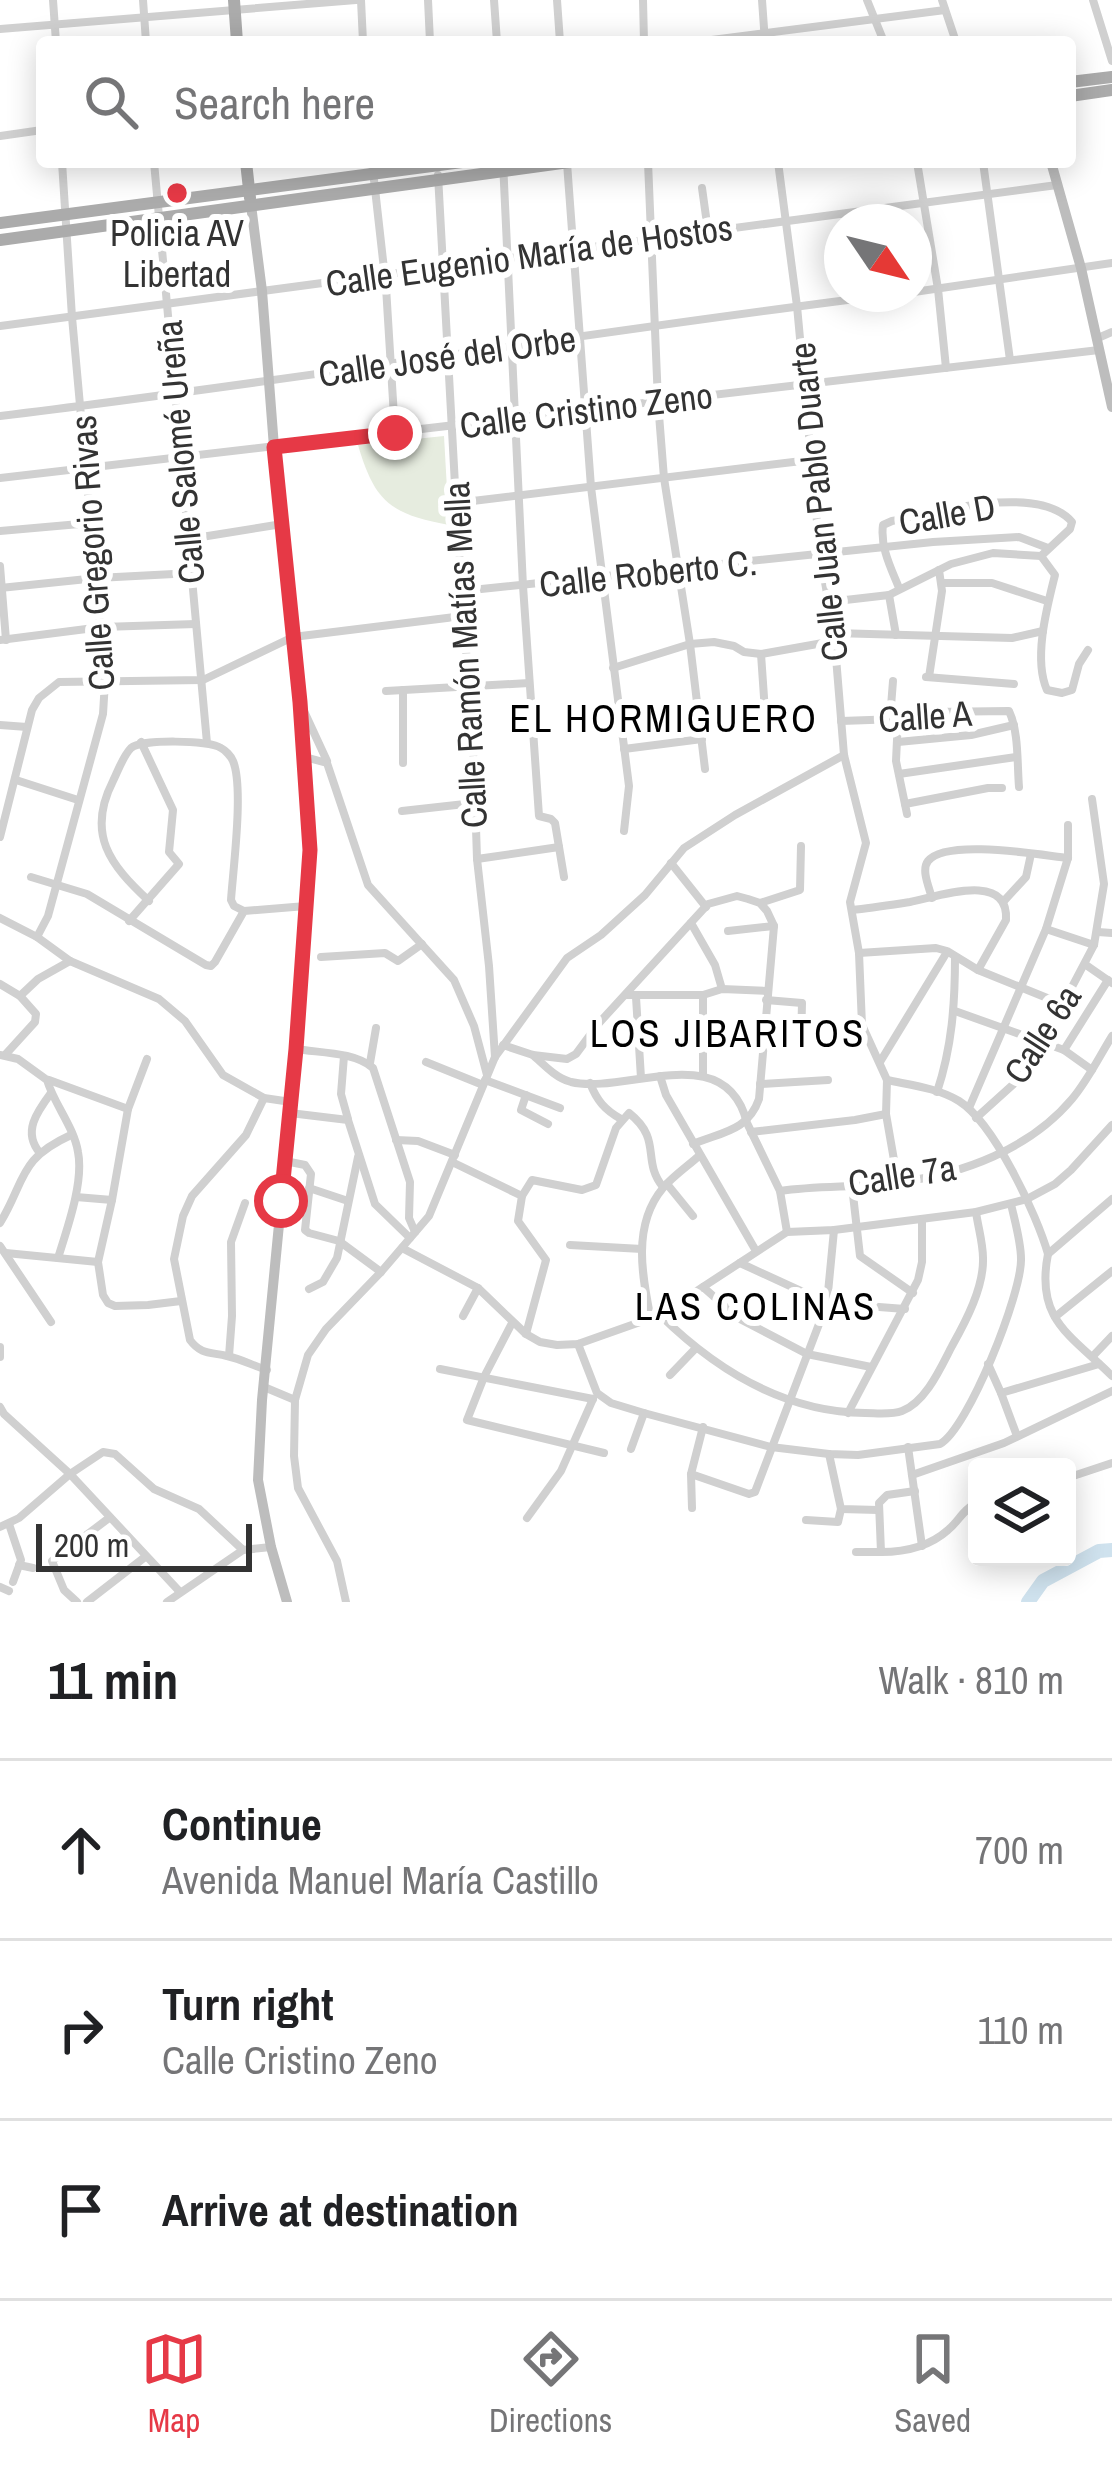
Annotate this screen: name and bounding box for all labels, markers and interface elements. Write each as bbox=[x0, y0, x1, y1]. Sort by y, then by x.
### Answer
search box bbox=[36, 36, 1076, 168]
icon: search bbox=[78, 69, 144, 135]
text: Search here bbox=[174, 72, 375, 133]
marker: Policia AV Libertad bbox=[164, 180, 190, 206]
street label: Calle Eugenio María de Hostos bbox=[323, 203, 735, 307]
north arrow bbox=[824, 204, 932, 312]
place label: Policia AV Libertad bbox=[110, 209, 244, 298]
street label: Calle José del Orbe bbox=[315, 314, 579, 398]
street label: Calle Salomé Ureña bbox=[145, 318, 215, 586]
street label: Calle Juan Pablo Duarte bbox=[777, 340, 859, 664]
street label: Calle Cristino Zeno bbox=[457, 371, 715, 449]
route end bbox=[368, 406, 422, 460]
street label: Calle Gregorio Rivas bbox=[58, 414, 126, 692]
street label: Calle Ramón Matías Mella bbox=[432, 481, 498, 829]
street label: Calle D bbox=[895, 482, 999, 546]
street label: Calle Roberto C. bbox=[537, 538, 759, 608]
street label: Calle A bbox=[877, 689, 974, 743]
district label: EL HORMIGUERO bbox=[509, 692, 819, 744]
street label: Calle 6a bbox=[992, 976, 1092, 1092]
district label: LOS JIBARITOS bbox=[590, 1007, 866, 1059]
street label: Calle 7a bbox=[845, 1143, 959, 1207]
route start bbox=[254, 1174, 308, 1228]
district label: LAS COLINAS bbox=[635, 1280, 877, 1332]
map controls bbox=[968, 1458, 1076, 1566]
button: layers bbox=[968, 1458, 1076, 1566]
scale bar bbox=[36, 1518, 252, 1571]
text: 200 m bbox=[54, 1523, 129, 1567]
text: 11 min bbox=[48, 1646, 178, 1715]
text: Walk · 810 m bbox=[879, 1654, 1064, 1706]
text: Continue bbox=[162, 1793, 322, 1854]
icon: ahead bbox=[48, 1817, 114, 1883]
text: 700 m bbox=[975, 1824, 1064, 1876]
text: Avenida Manuel María Castillo bbox=[162, 1854, 599, 1906]
text: Turn right bbox=[162, 1973, 334, 2034]
icon: right bbox=[48, 1997, 114, 2063]
text: 110 m bbox=[977, 2004, 1064, 2056]
text: Calle Cristino Zeno bbox=[162, 2034, 438, 2086]
icon: arrive bbox=[48, 2177, 114, 2243]
text: Arrive at destination bbox=[162, 2179, 519, 2240]
tab: Map bbox=[141, 2326, 207, 2442]
tab: Directions bbox=[489, 2326, 612, 2442]
tab: Saved bbox=[894, 2326, 971, 2442]

